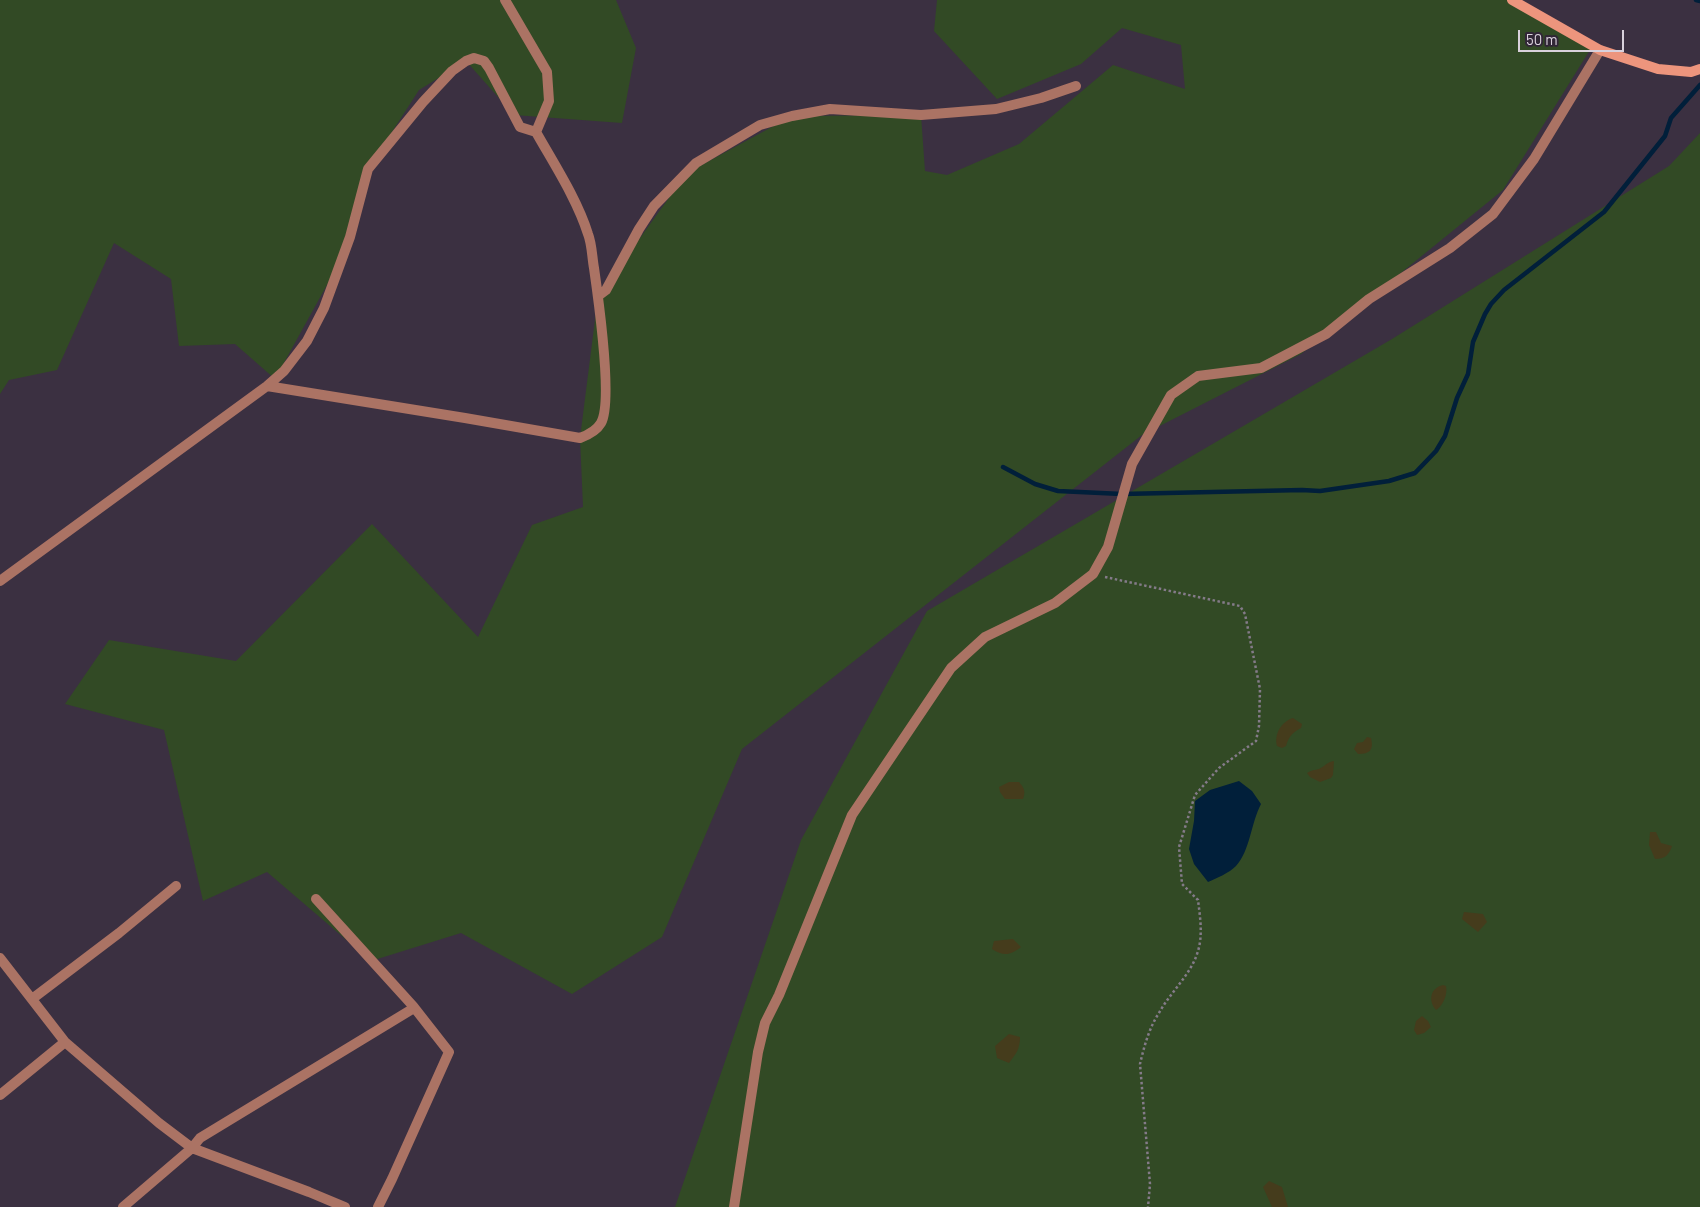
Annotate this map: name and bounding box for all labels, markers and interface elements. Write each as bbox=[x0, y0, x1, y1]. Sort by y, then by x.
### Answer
scale bar bbox=[1520, 20, 1626, 52]
text: 50 m bbox=[1526, 30, 1558, 48]

